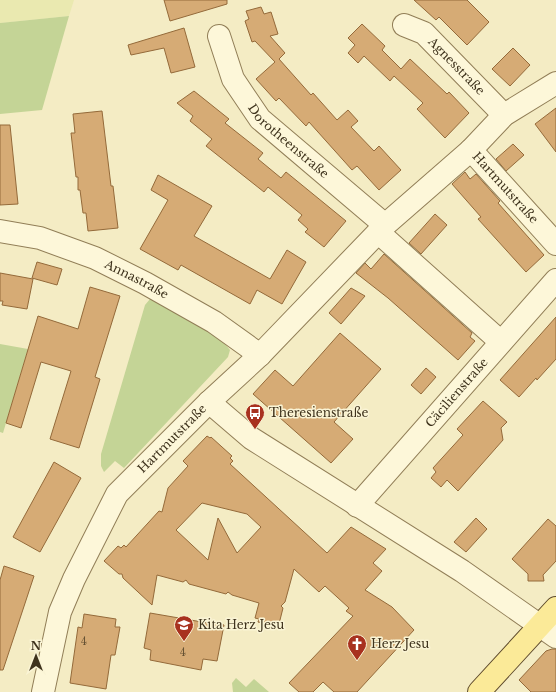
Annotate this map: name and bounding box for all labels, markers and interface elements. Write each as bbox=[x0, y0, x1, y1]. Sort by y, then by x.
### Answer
street label: Agnesstraße bbox=[425, 33, 488, 98]
street label: Dorotheenstraße bbox=[245, 101, 332, 181]
street label: Hartmutstraße bbox=[469, 149, 542, 226]
street label: Annastraße bbox=[102, 256, 172, 302]
street label: Cäcilienstraße bbox=[422, 354, 491, 430]
street label: Hartmutstraße bbox=[134, 401, 209, 476]
bus stop icon: Theresienstraße bbox=[244, 402, 266, 430]
place label: Theresienstraße bbox=[269, 405, 368, 420]
school or university icon: Kita Herz Jesu bbox=[173, 614, 195, 642]
place label: Kita Herz Jesu bbox=[198, 617, 284, 632]
church icon: Herz Jesu bbox=[346, 633, 368, 661]
house number: 4 bbox=[81, 635, 87, 648]
north arrow bbox=[16, 636, 56, 676]
place label: Herz Jesu bbox=[371, 636, 429, 651]
text: N bbox=[31, 639, 42, 653]
house number: 4 bbox=[180, 646, 186, 659]

